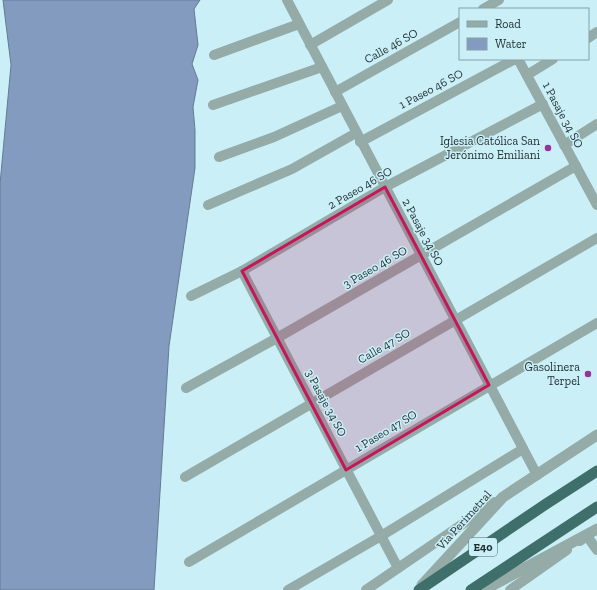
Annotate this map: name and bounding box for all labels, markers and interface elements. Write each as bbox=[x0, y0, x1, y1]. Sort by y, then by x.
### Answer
legend bbox=[459, 8, 589, 60]
text: Road bbox=[495, 17, 521, 31]
street label: Calle 46 SO bbox=[362, 25, 420, 66]
text: Water bbox=[495, 37, 527, 51]
street label: 1 Paseo 46 SO bbox=[397, 66, 466, 112]
street label: 1 Pasaje 34 SO bbox=[539, 80, 586, 151]
place label: Iglesia Católica San Jerónimo Emiliani bbox=[440, 134, 541, 162]
marker: Iglesia Católica San Jerónimo Emiliani bbox=[543, 143, 553, 153]
street label: 2 Paseo 46 SO bbox=[325, 164, 395, 212]
street label: 2 Pasaje 34 SO bbox=[399, 196, 447, 269]
street label: 3 Paseo 46 SO bbox=[340, 243, 410, 291]
street label: Calle 47 SO bbox=[355, 325, 413, 367]
place label: Gasolinera Terpel bbox=[525, 360, 580, 388]
street label: 3 Pasaje 34 SO bbox=[302, 367, 350, 440]
marker: Gasolinera Terpel bbox=[583, 369, 593, 379]
street label: 1 Paseo 47 SO bbox=[353, 407, 420, 455]
street label: Vía Perimetral bbox=[433, 488, 494, 553]
road number: E40 bbox=[469, 538, 497, 556]

